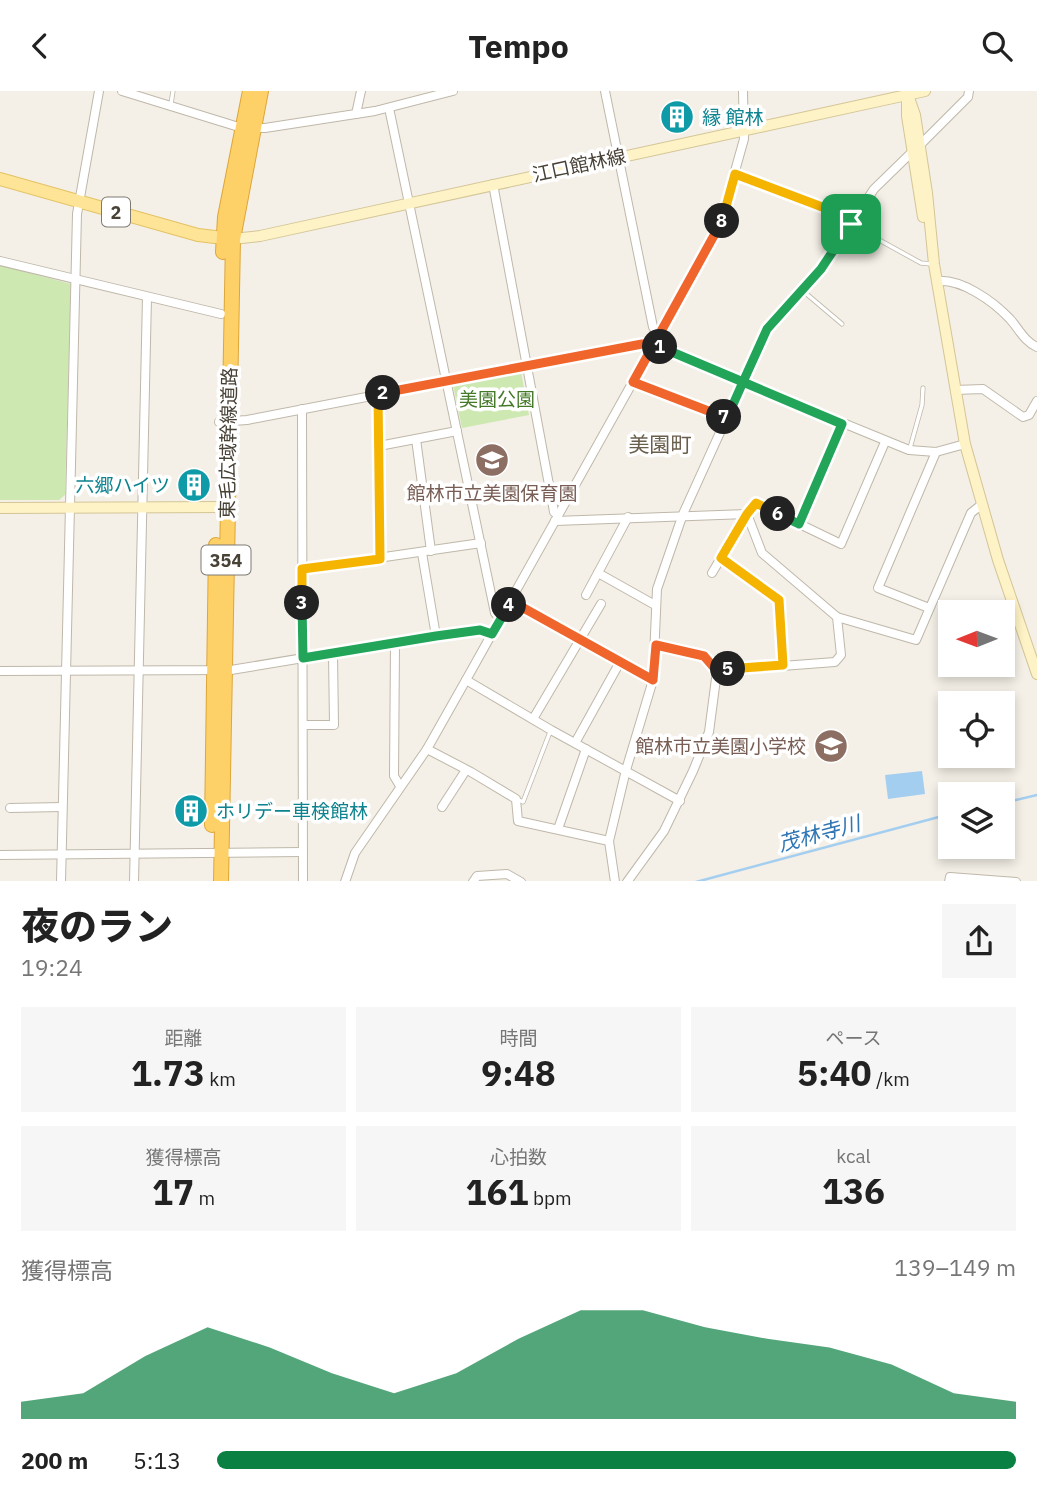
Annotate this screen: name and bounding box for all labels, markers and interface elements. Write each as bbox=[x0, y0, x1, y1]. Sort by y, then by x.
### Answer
text: Tempo bbox=[468, 25, 569, 67]
icon: back bbox=[21, 27, 59, 65]
icon: search bbox=[978, 27, 1016, 65]
building icon: 縁 館林 bbox=[658, 98, 696, 136]
place label: 縁 館林 bbox=[702, 105, 763, 129]
street label: 江口館林線 bbox=[530, 143, 628, 187]
pin bbox=[821, 194, 881, 254]
road number: 2 bbox=[102, 197, 130, 227]
pin: 8 bbox=[704, 204, 740, 239]
icon: arrive bbox=[832, 205, 870, 243]
text: 8 bbox=[716, 208, 727, 232]
pin: 1 bbox=[642, 329, 678, 365]
text: 1 bbox=[654, 334, 665, 358]
street label: 東毛広域幹線道路 bbox=[215, 367, 241, 519]
pin: 2 bbox=[366, 375, 400, 411]
text: 2 bbox=[377, 380, 388, 404]
park label: 美園公園 bbox=[459, 387, 535, 411]
pin: 7 bbox=[706, 399, 742, 435]
text: 7 bbox=[718, 404, 729, 428]
district label: 美園町 bbox=[629, 430, 692, 458]
school or university icon: 館林市立美園保育園 bbox=[473, 441, 511, 479]
building icon: 六郷ハイツ bbox=[175, 466, 213, 504]
place label: 六郷ハイツ bbox=[75, 473, 170, 497]
place label: 館林市立美園保育園 bbox=[406, 481, 578, 505]
pin: 6 bbox=[760, 497, 796, 531]
text: 6 bbox=[772, 501, 783, 525]
road number: 354 bbox=[202, 545, 250, 575]
pin: 3 bbox=[284, 585, 320, 621]
pin: 4 bbox=[491, 587, 526, 623]
text: 3 bbox=[296, 590, 307, 614]
text: 4 bbox=[503, 592, 514, 616]
north arrow bbox=[938, 600, 1015, 677]
map controls bbox=[938, 600, 1015, 859]
pin: 5 bbox=[710, 651, 746, 687]
text: 5 bbox=[722, 656, 733, 680]
button: locate bbox=[938, 691, 1015, 768]
school or university icon: 館林市立美園小学校 bbox=[812, 727, 850, 765]
place label: 館林市立美園小学校 bbox=[635, 734, 806, 758]
button: layers bbox=[938, 782, 1015, 859]
building icon: ホリデー車検館林 bbox=[172, 792, 210, 830]
place label: ホリデー車検館林 bbox=[216, 799, 368, 823]
water label: 茂林寺川 bbox=[775, 808, 865, 857]
text: 夜のラン bbox=[21, 901, 173, 950]
button: share bbox=[942, 904, 1016, 978]
text: 19:24 bbox=[21, 952, 83, 982]
text: 距離 bbox=[164, 1026, 203, 1050]
text: 時間 bbox=[499, 1026, 538, 1050]
text: ペース bbox=[825, 1026, 882, 1050]
text: 1.73 bbox=[131, 1050, 205, 1096]
text: 9:48 bbox=[481, 1050, 556, 1096]
text: 5:40 bbox=[797, 1050, 872, 1096]
text: km bbox=[205, 1067, 236, 1091]
text: /km bbox=[872, 1067, 910, 1091]
text: kcal bbox=[836, 1144, 871, 1168]
text: 獲得標高 bbox=[145, 1145, 222, 1169]
text: 心拍数 bbox=[490, 1145, 547, 1169]
text: 136 bbox=[822, 1168, 885, 1214]
text: 17 bbox=[152, 1169, 194, 1215]
text: 161 bbox=[465, 1169, 528, 1215]
text: m bbox=[194, 1186, 215, 1210]
text: bpm bbox=[528, 1186, 572, 1210]
text: 139–149 m bbox=[894, 1252, 1016, 1282]
text: 獲得標高 bbox=[21, 1255, 113, 1285]
text: 200 m bbox=[21, 1445, 88, 1475]
text: 5:13 bbox=[133, 1445, 181, 1475]

